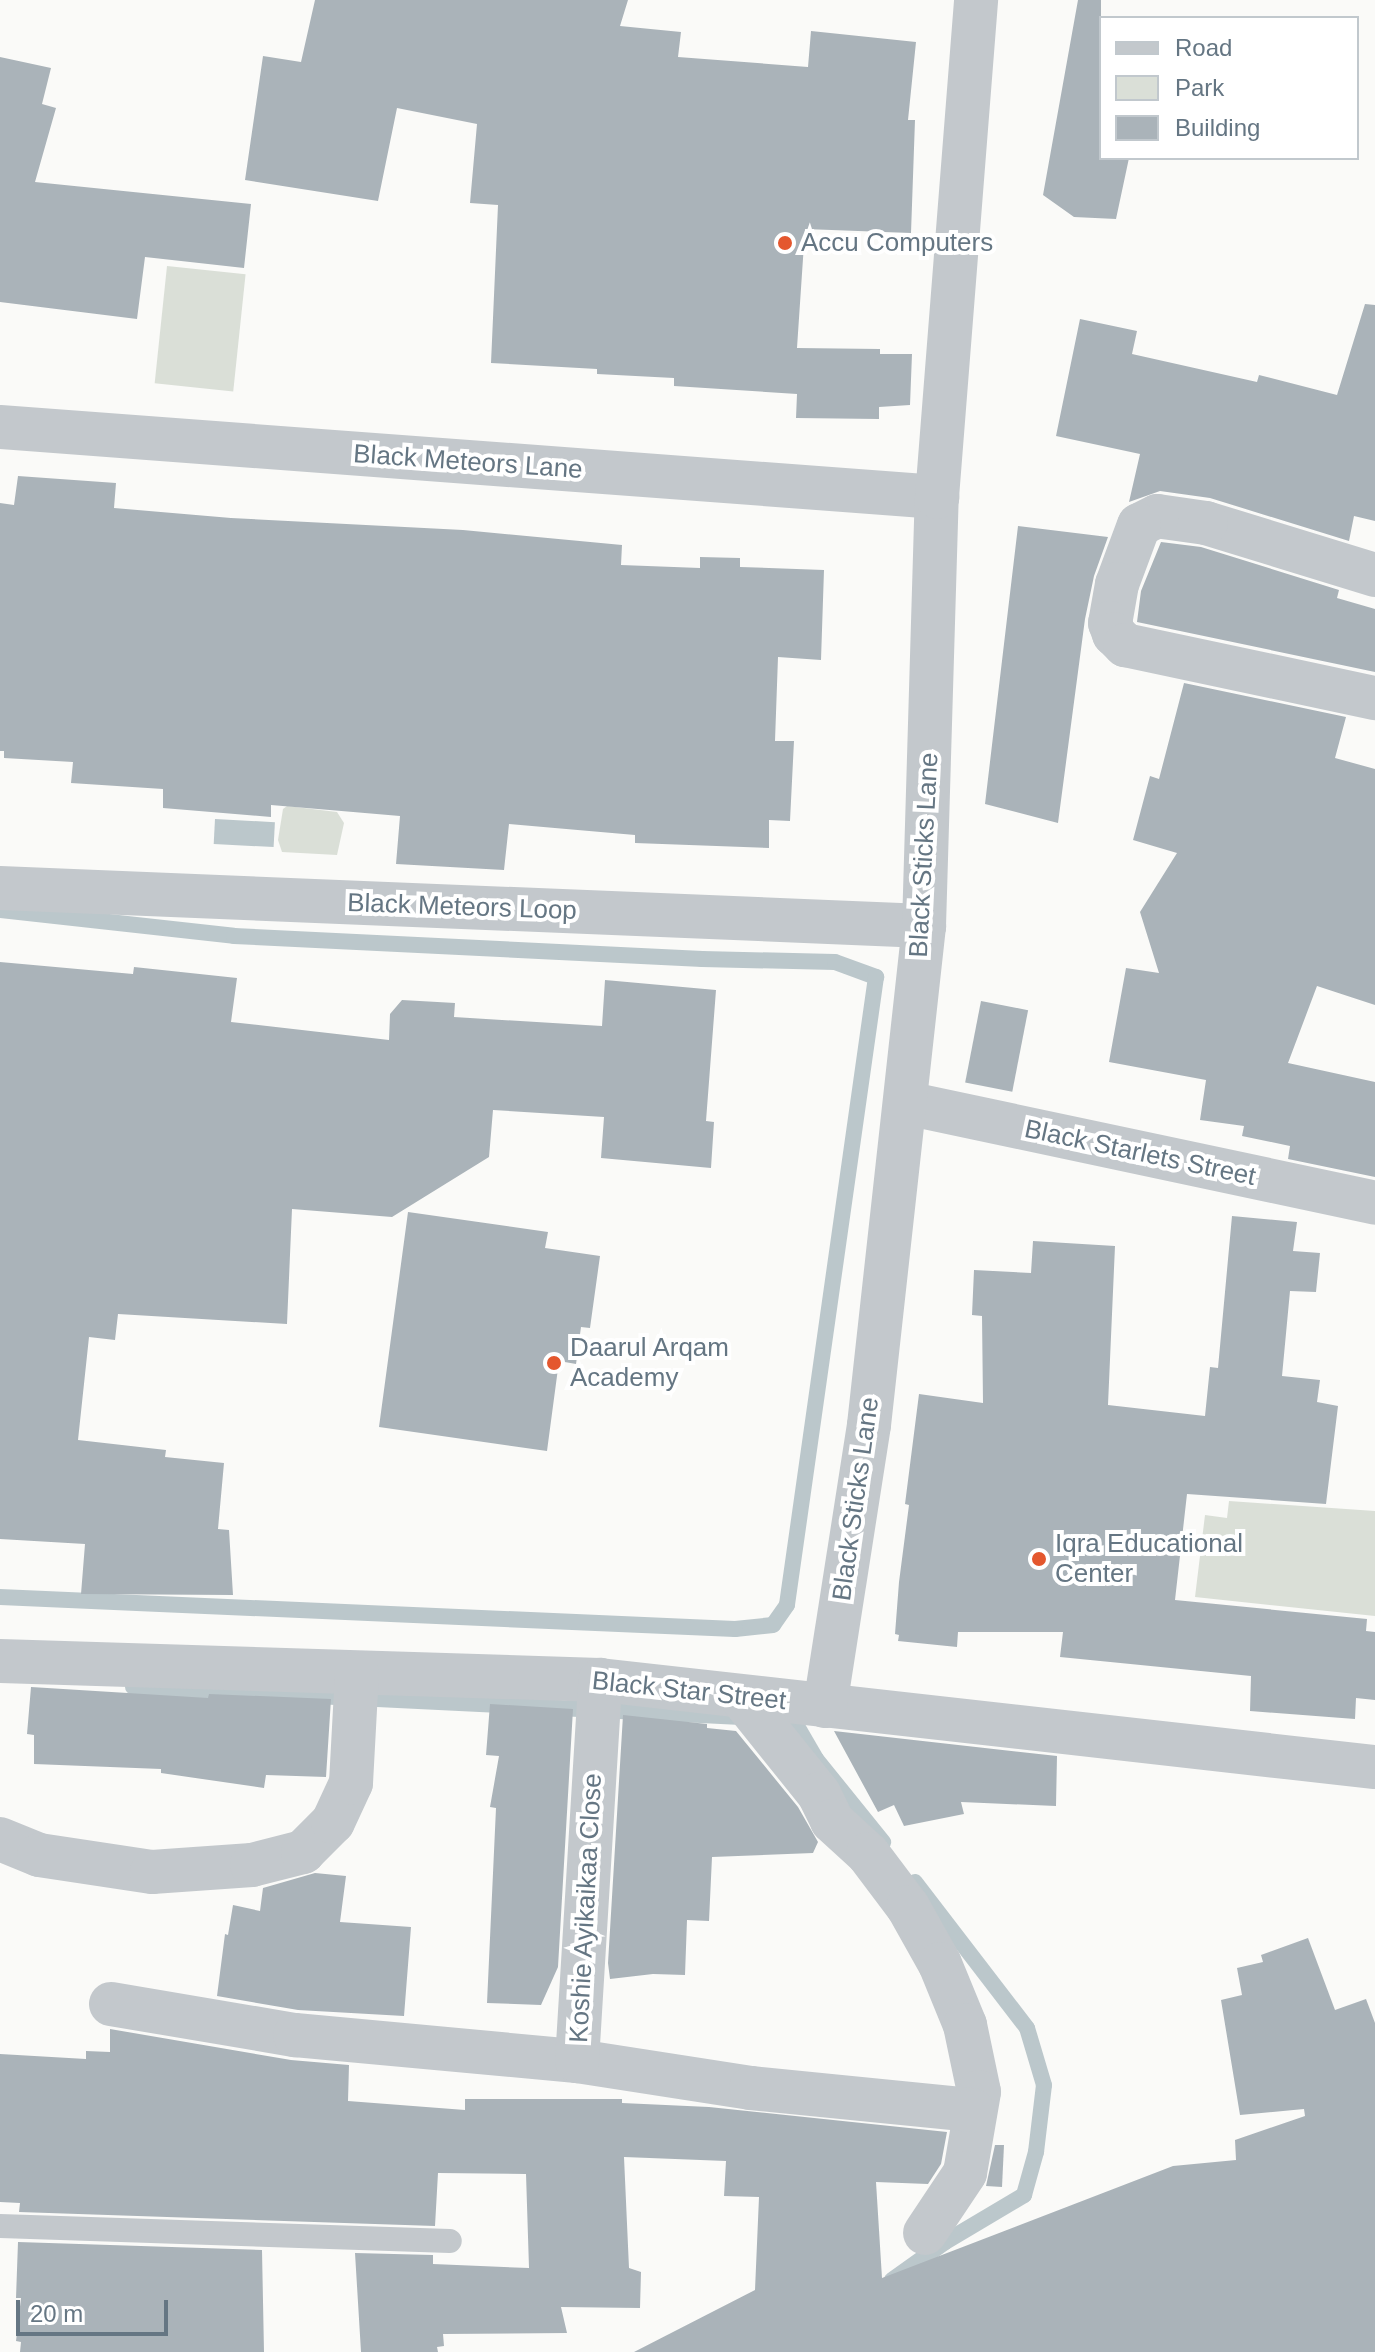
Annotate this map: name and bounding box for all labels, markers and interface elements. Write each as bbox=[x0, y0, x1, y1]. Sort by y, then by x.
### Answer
legend bbox=[1099, 16, 1359, 160]
text: Road bbox=[1175, 34, 1232, 61]
text: Park bbox=[1175, 74, 1224, 101]
text: Building bbox=[1175, 114, 1260, 141]
place label: Accu Computers bbox=[801, 227, 993, 259]
marker: Accu Computers bbox=[776, 234, 794, 252]
street label: Black Meteors Lane bbox=[352, 438, 584, 486]
street label: Black Sticks Lane bbox=[903, 752, 945, 958]
street label: Black Meteors Loop bbox=[347, 887, 577, 927]
street label: Black Starlets Street bbox=[1022, 1113, 1258, 1193]
place label: Daarul Arqam Academy bbox=[570, 1332, 730, 1394]
marker: Daarul Arqam Academy bbox=[545, 1354, 563, 1372]
street label: Black Sticks Lane bbox=[826, 1395, 886, 1603]
place label: Iqra Educational Center bbox=[1055, 1528, 1243, 1590]
marker: Iqra Educational Center bbox=[1030, 1550, 1048, 1568]
street label: Black Star Street bbox=[590, 1665, 788, 1717]
street label: Koshie Ayikaikaa Close bbox=[563, 1772, 609, 2044]
scale bar bbox=[20, 2284, 172, 2334]
text: 20 m bbox=[30, 2300, 83, 2327]

